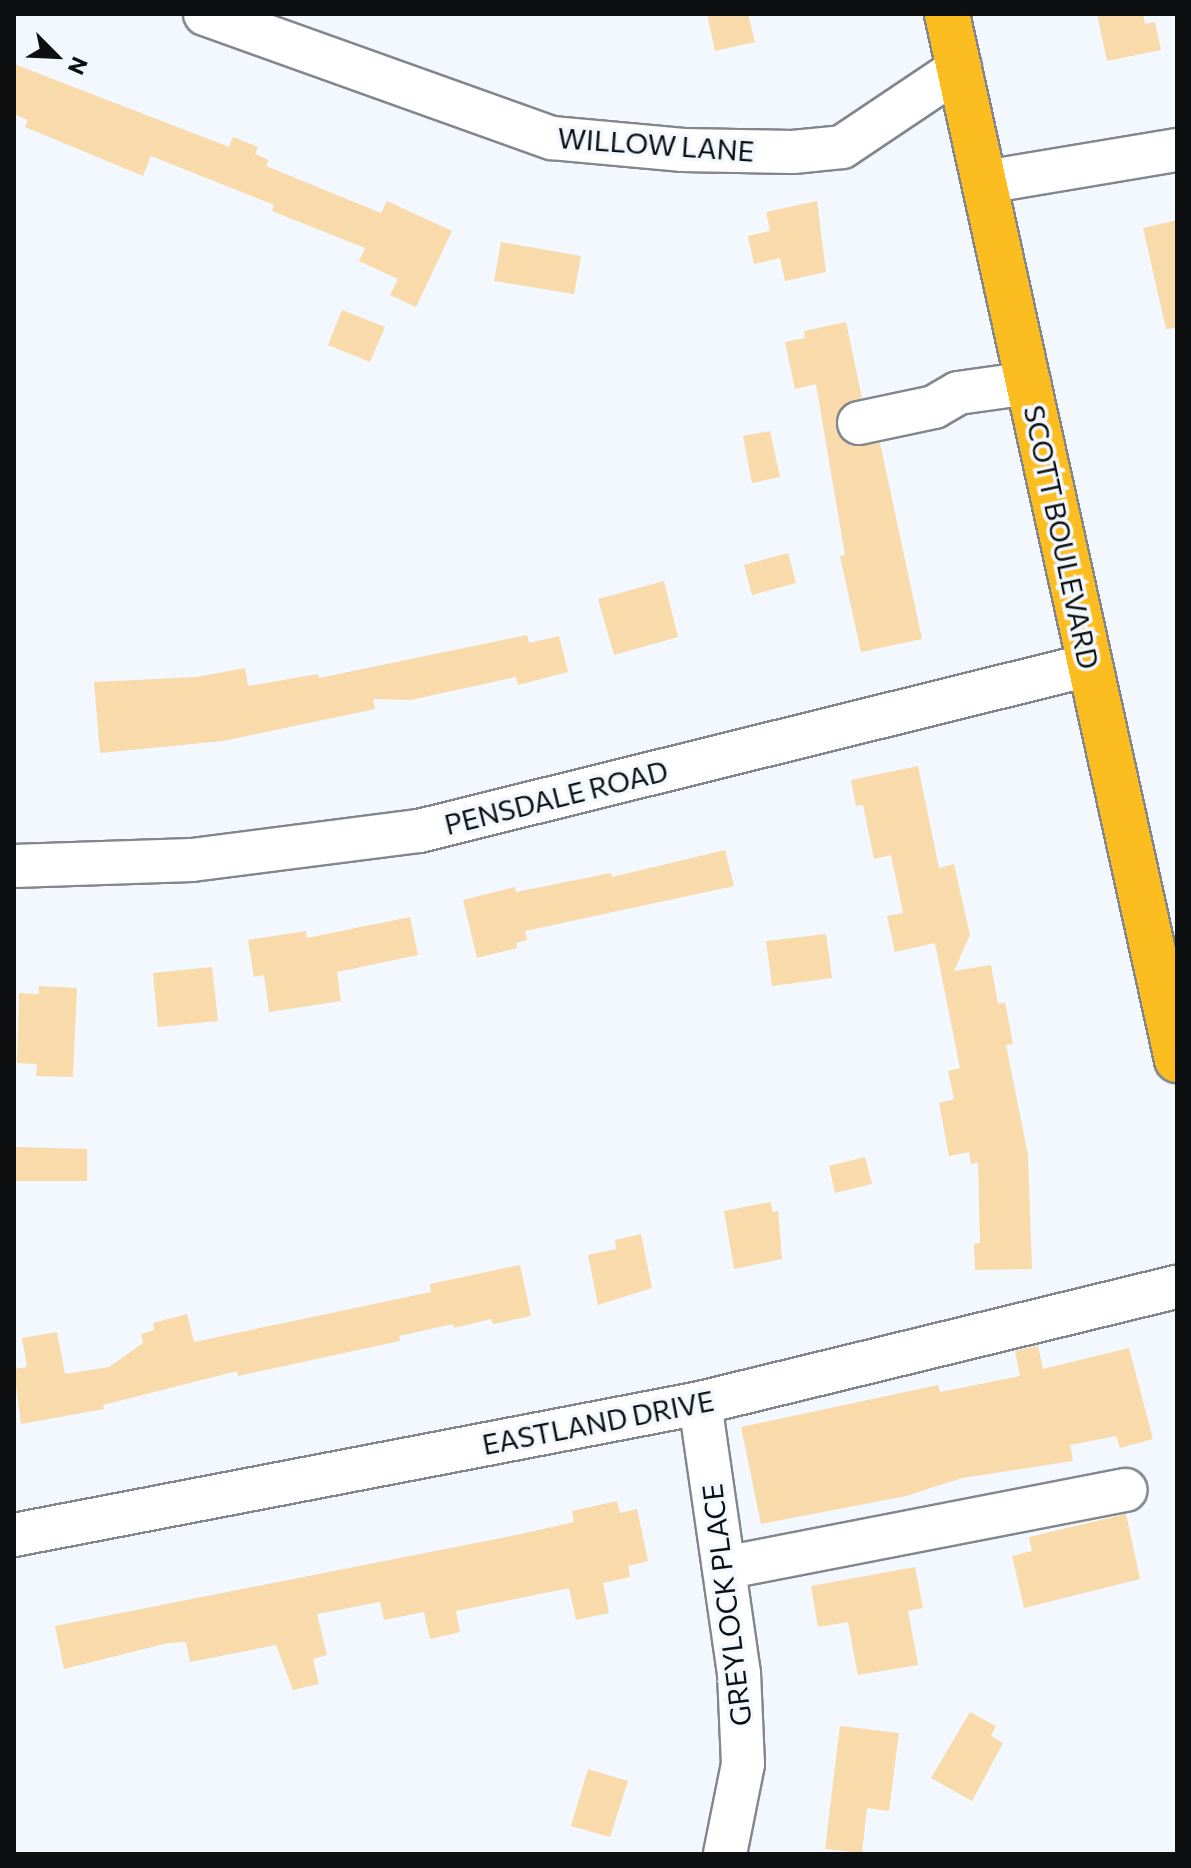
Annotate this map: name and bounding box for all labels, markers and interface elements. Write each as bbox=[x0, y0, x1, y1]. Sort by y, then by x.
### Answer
north arrow bbox=[16, 16, 96, 96]
text: N bbox=[63, 53, 94, 79]
street label: WILLOW LANE bbox=[556, 120, 756, 168]
street label: SCOTT BOULEVARD bbox=[1018, 402, 1106, 672]
street label: PENSDALE ROAD bbox=[441, 753, 671, 841]
street label: EASTLAND DRIVE bbox=[479, 1383, 717, 1461]
street label: GREYLOCK PLACE bbox=[694, 1482, 758, 1728]

